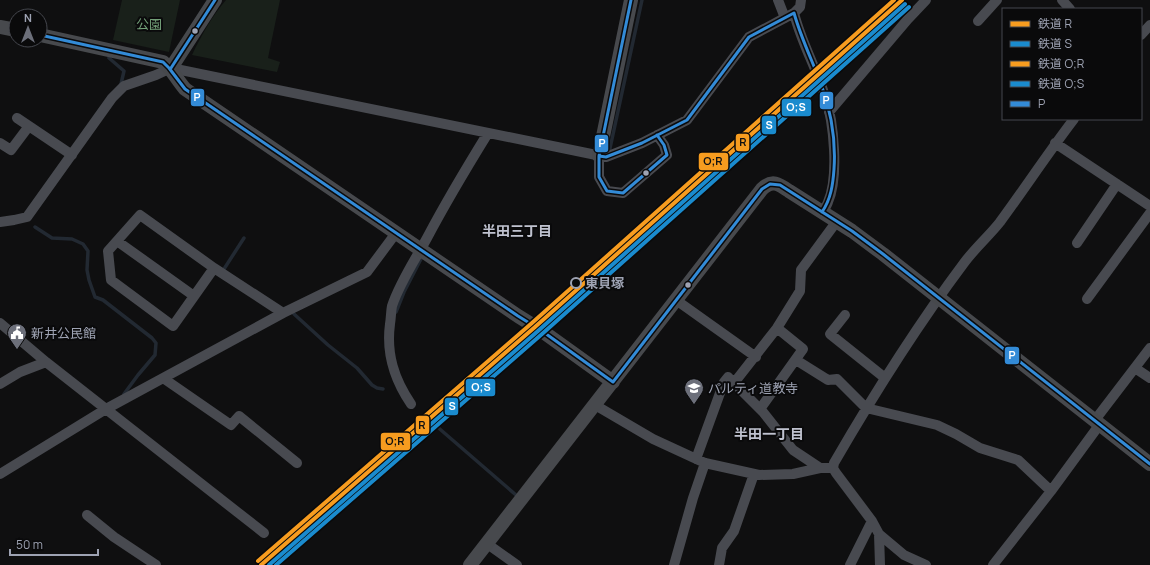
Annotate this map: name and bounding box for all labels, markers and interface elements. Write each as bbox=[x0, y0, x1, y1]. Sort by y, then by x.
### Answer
north arrow bbox=[8, 8, 48, 48]
legend bbox=[1002, 8, 1142, 120]
text: N bbox=[24, 10, 32, 25]
park label: 公園 bbox=[136, 15, 162, 33]
text: 鉄道 R bbox=[1038, 15, 1072, 32]
unlabelled marker bbox=[190, 26, 200, 36]
text: 鉄道 S bbox=[1038, 35, 1072, 52]
text: 鉄道 O;R bbox=[1038, 55, 1085, 72]
text: 鉄道 O;S bbox=[1038, 75, 1084, 92]
line badge: P bbox=[190, 88, 205, 107]
text: P bbox=[193, 89, 201, 104]
line badge: P bbox=[819, 91, 834, 110]
text: P bbox=[822, 92, 830, 107]
text: P bbox=[1038, 95, 1045, 112]
line badge: O;S bbox=[781, 98, 812, 117]
text: O;S bbox=[786, 99, 806, 114]
line badge: S bbox=[761, 115, 777, 135]
text: S bbox=[765, 117, 773, 132]
line badge: R bbox=[735, 133, 750, 152]
line badge: P bbox=[594, 134, 609, 153]
text: R bbox=[739, 134, 747, 149]
text: P bbox=[598, 135, 606, 150]
line badge: O;R bbox=[698, 152, 729, 171]
text: O;R bbox=[703, 153, 723, 168]
unlabelled marker bbox=[641, 168, 651, 178]
district label: 半田三丁目 bbox=[482, 221, 552, 240]
place label: 東貝塚 bbox=[585, 274, 624, 292]
marker: 東貝塚 bbox=[570, 277, 582, 289]
unlabelled marker bbox=[683, 280, 693, 290]
public building icon: 新井公民館 bbox=[6, 322, 28, 350]
place label: 新井公民館 bbox=[31, 324, 96, 342]
line badge: P bbox=[1004, 346, 1020, 365]
text: P bbox=[1008, 347, 1016, 362]
school or university icon: パルティ道教寺 bbox=[683, 377, 705, 405]
line badge: O;S bbox=[465, 378, 496, 397]
text: O;S bbox=[471, 379, 491, 394]
place label: パルティ道教寺 bbox=[708, 379, 798, 397]
line badge: S bbox=[444, 397, 459, 416]
text: S bbox=[448, 398, 456, 413]
line badge: R bbox=[415, 415, 430, 435]
text: R bbox=[418, 417, 426, 432]
district label: 半田一丁目 bbox=[734, 424, 804, 443]
line badge: O;R bbox=[380, 432, 411, 451]
text: O;R bbox=[385, 433, 405, 448]
scale bar bbox=[10, 531, 98, 557]
text: 50 m bbox=[16, 536, 43, 553]

